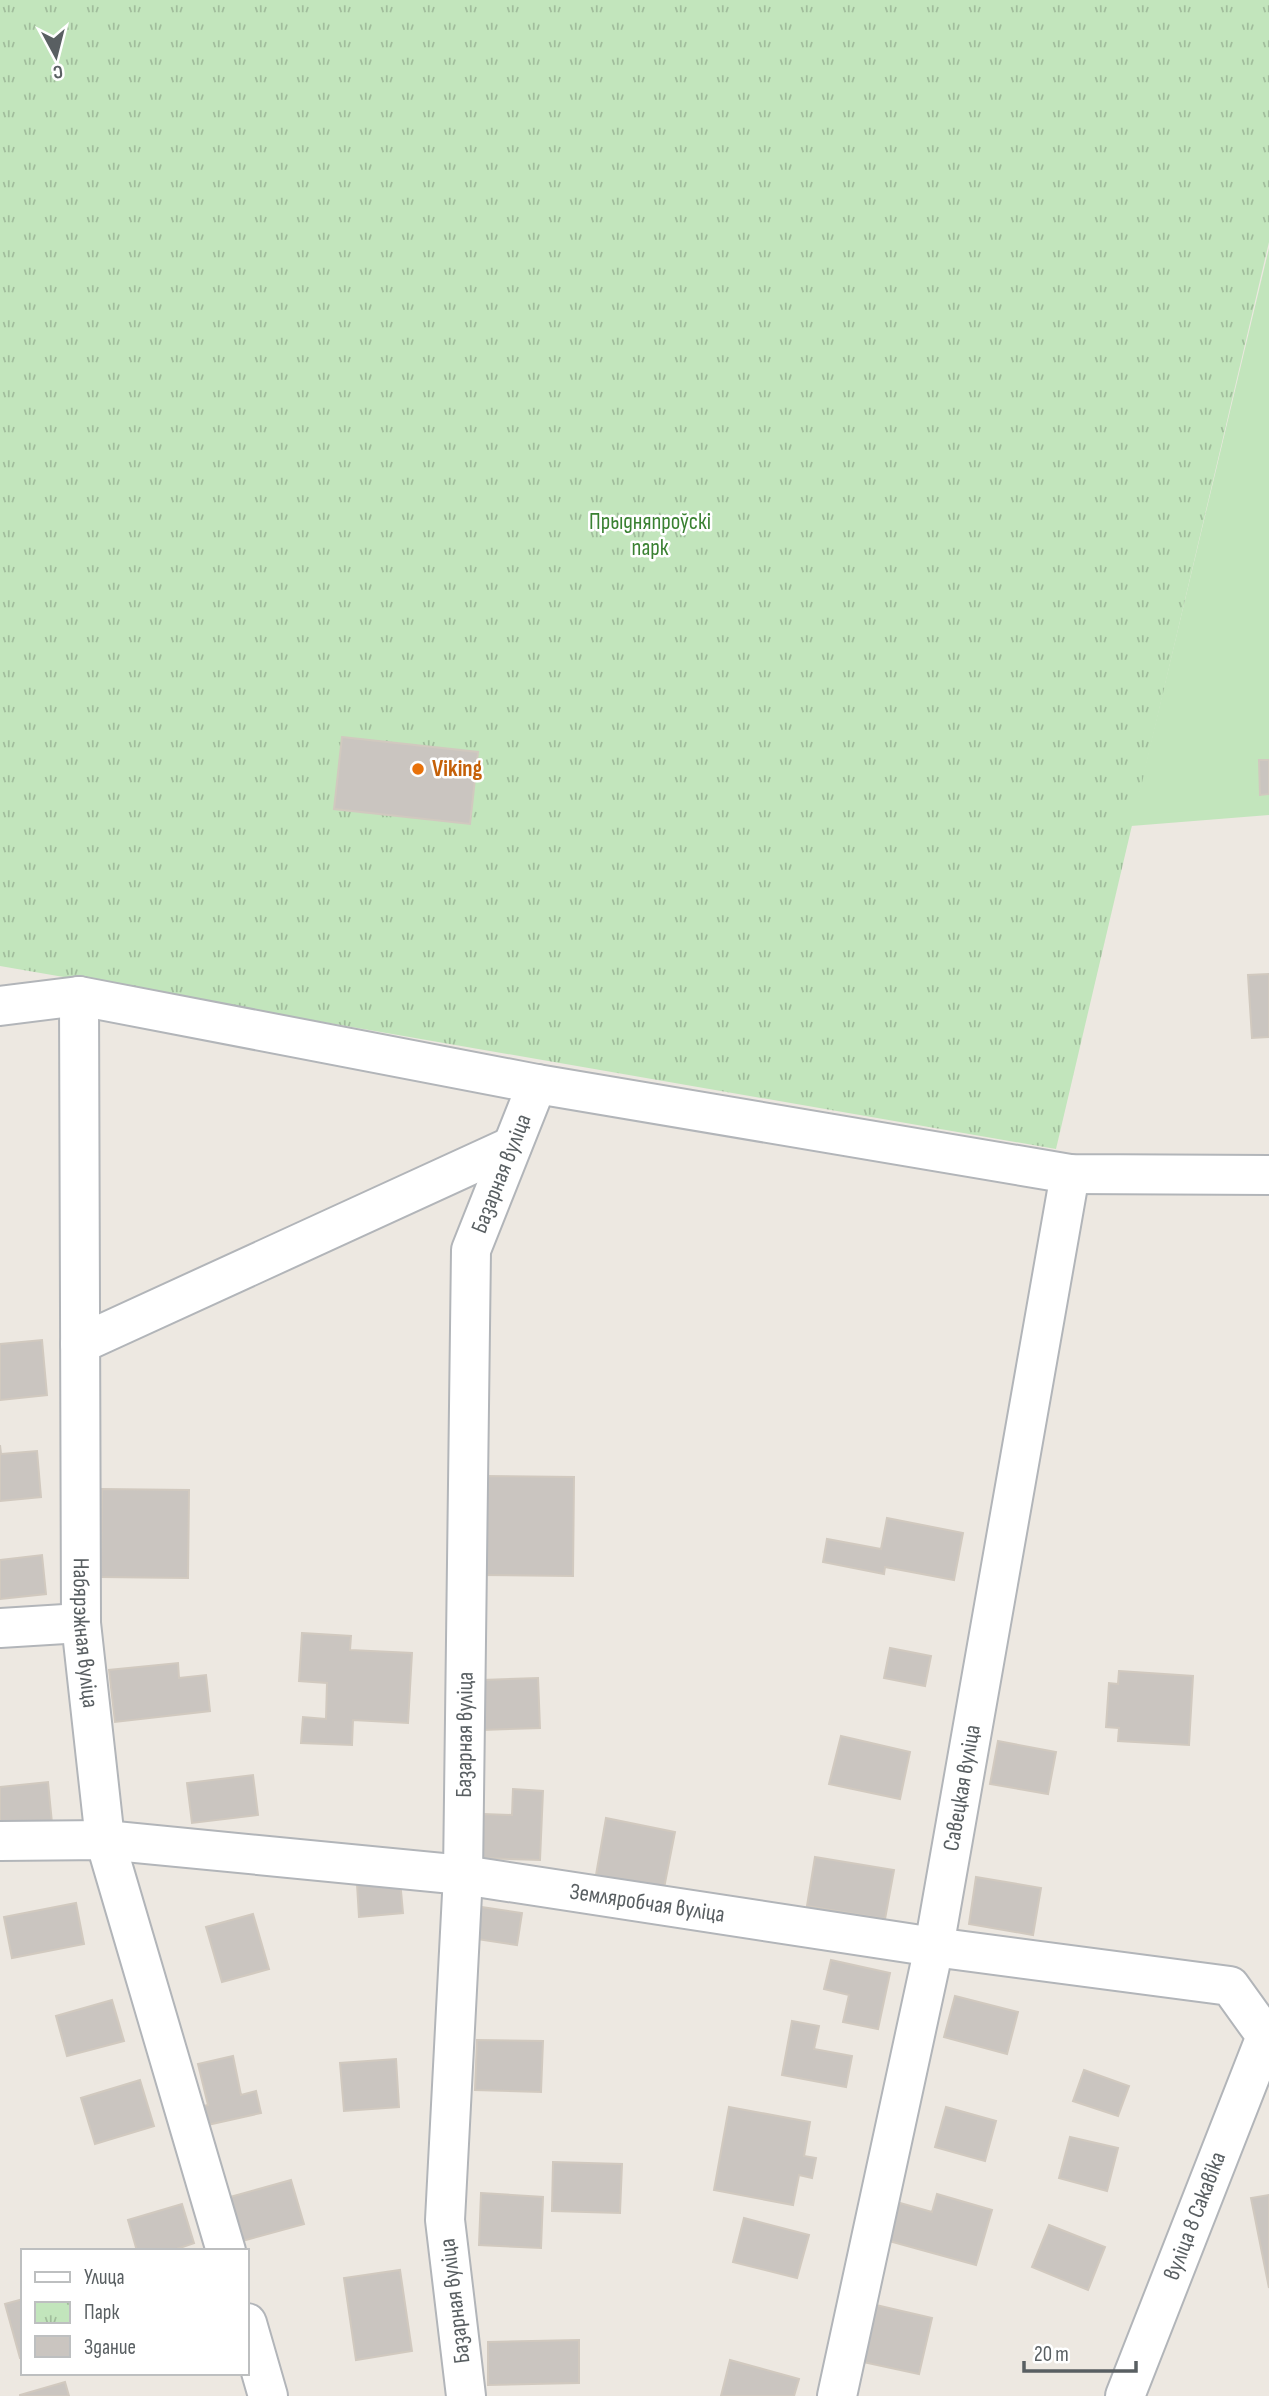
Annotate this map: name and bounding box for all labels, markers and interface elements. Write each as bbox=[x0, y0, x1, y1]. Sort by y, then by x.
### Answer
north arrow bbox=[21, 21, 91, 91]
text: С bbox=[51, 59, 64, 83]
park label: Прыдняпроўскі парк bbox=[589, 508, 711, 562]
place label: Viking bbox=[432, 755, 483, 783]
marker: Viking bbox=[410, 761, 426, 777]
street label: Базарная вуліца bbox=[465, 1110, 538, 1237]
street label: Набярэжная вуліца bbox=[67, 1558, 104, 1709]
street label: Базарная вуліца bbox=[450, 1672, 480, 1798]
street label: Савецкая вуліца bbox=[937, 1723, 987, 1853]
street label: Земляробчая вуліца bbox=[568, 1877, 727, 1929]
street label: вуліца 8 Сакавіка bbox=[1158, 2148, 1232, 2284]
street label: Базарная вуліца bbox=[433, 2237, 477, 2365]
legend bbox=[21, 2249, 248, 2375]
text: Улица bbox=[84, 2265, 125, 2290]
text: Парк bbox=[84, 2300, 119, 2325]
scale bar bbox=[1024, 2330, 1136, 2374]
text: Здание bbox=[84, 2335, 136, 2360]
text: 20 m bbox=[1034, 2342, 1069, 2367]

